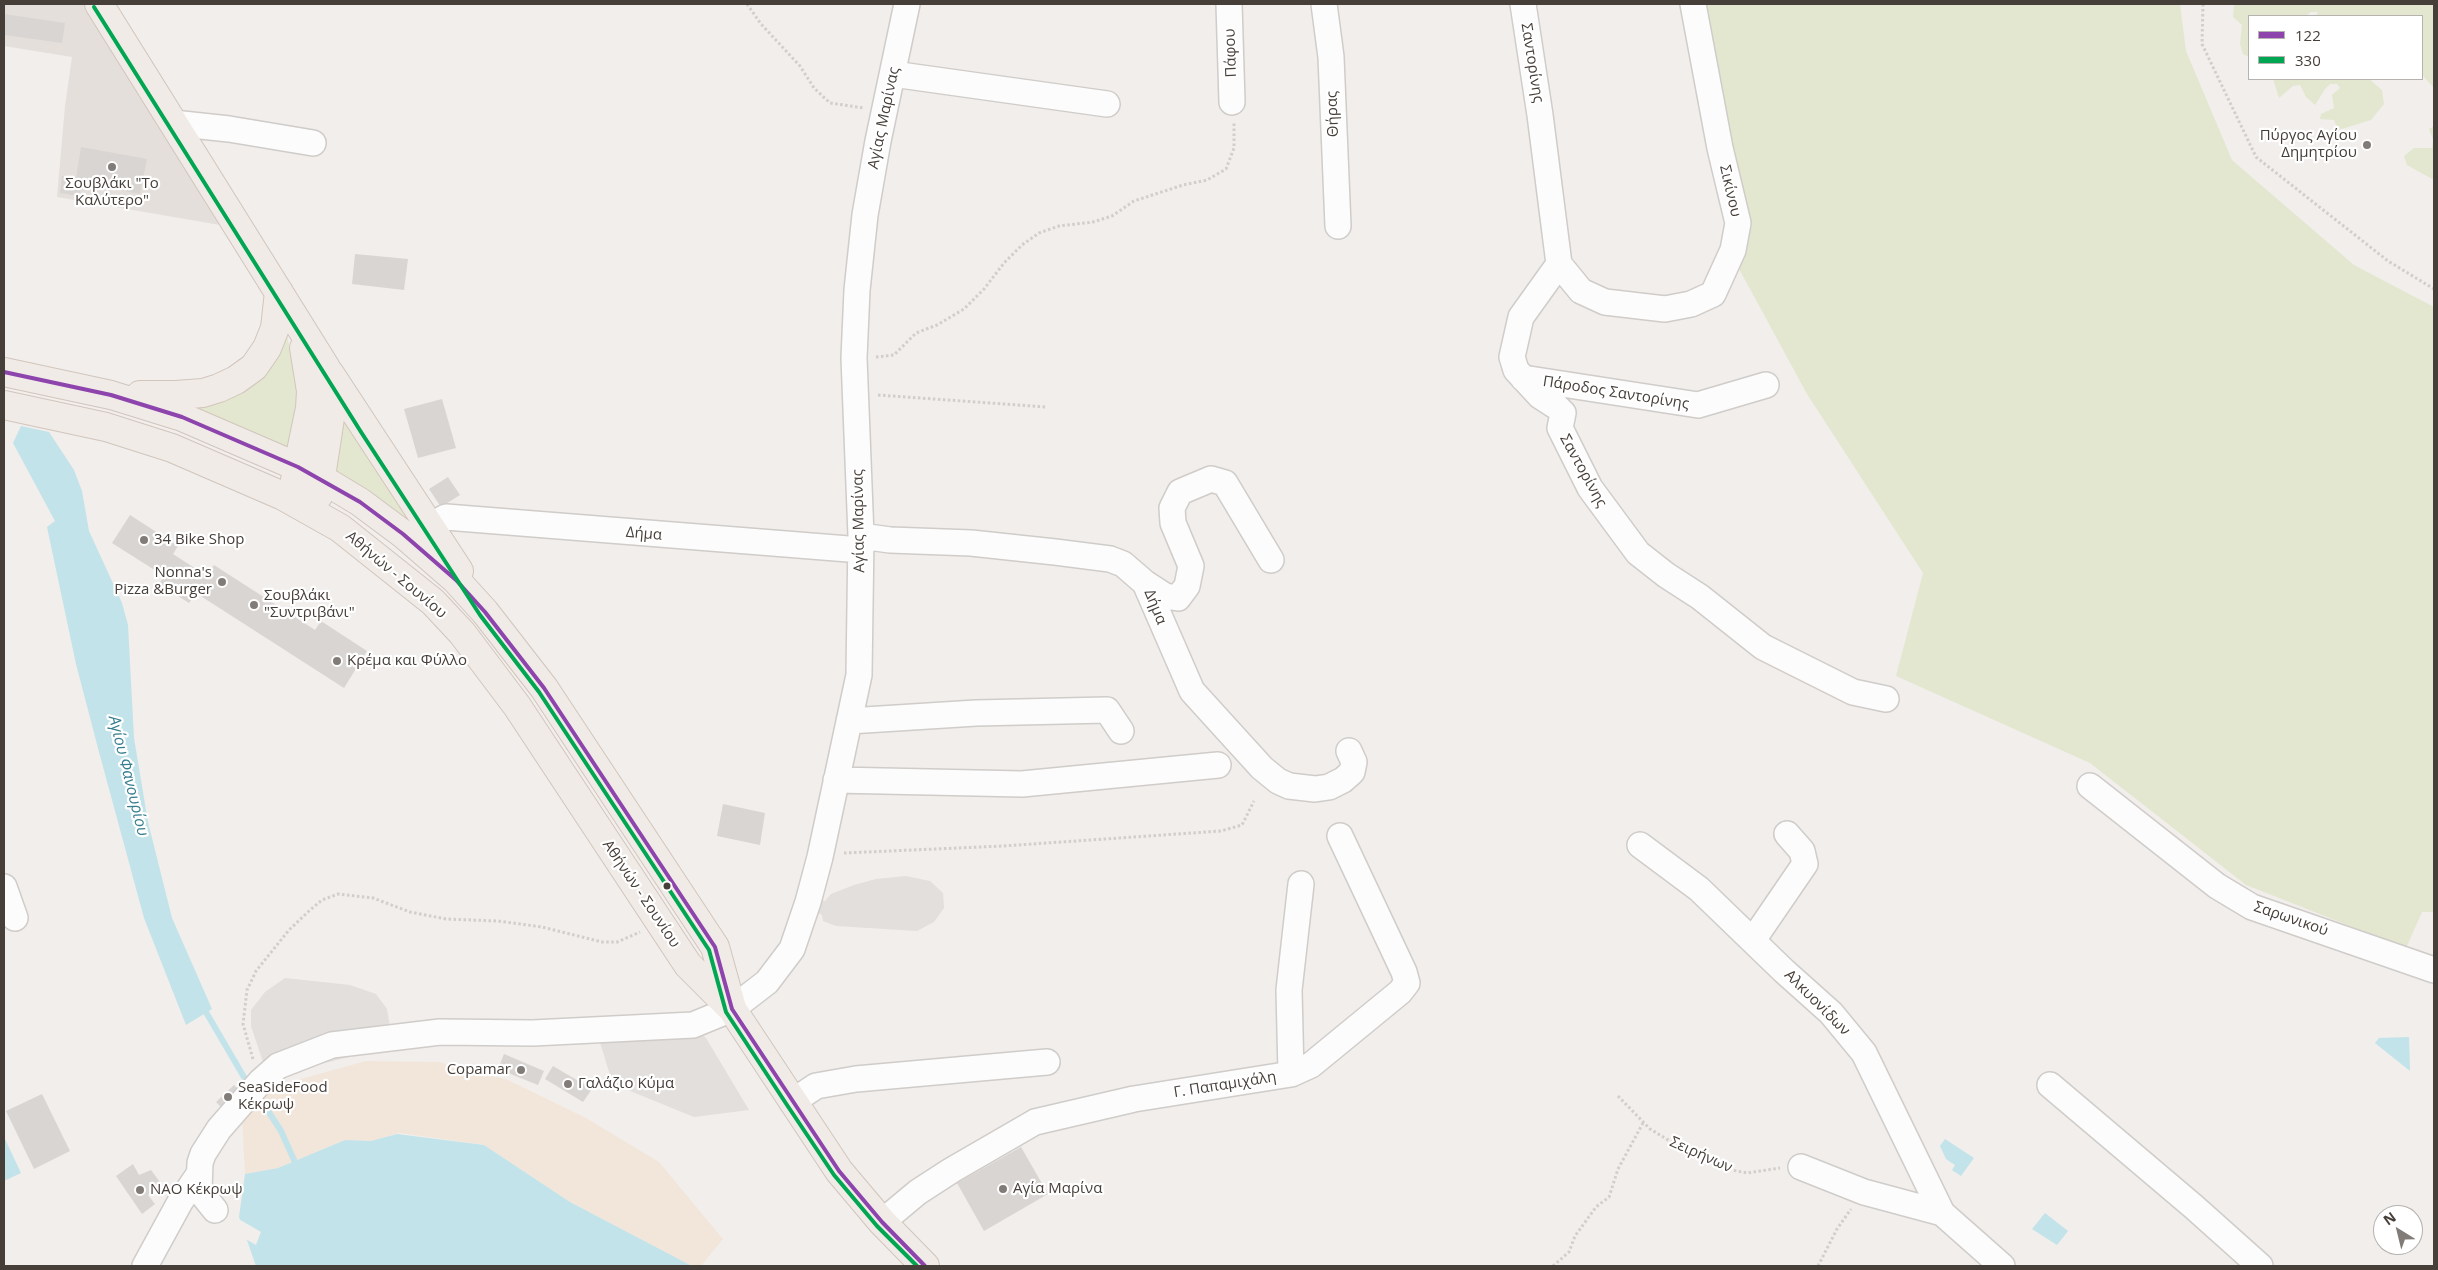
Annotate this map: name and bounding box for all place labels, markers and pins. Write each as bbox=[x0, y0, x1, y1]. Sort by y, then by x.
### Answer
place label: Πύργος Αγίου Δημητρίου bbox=[2260, 127, 2357, 162]
marker: Πύργος Αγίου Δημητρίου bbox=[2361, 139, 2373, 151]
marker: Σουβλάκι "Το Καλύτερο" bbox=[106, 161, 118, 173]
place label: Σουβλάκι "Το Καλύτερο" bbox=[65, 175, 159, 210]
place label: 34 Bike Shop bbox=[154, 531, 244, 549]
marker: 34 Bike Shop bbox=[138, 534, 150, 546]
place label: Nonna's Pizza &Burger bbox=[114, 564, 212, 599]
marker: Nonna's Pizza &Burger bbox=[216, 576, 228, 588]
place label: Σουβλάκι "Συντριβάνι" bbox=[264, 587, 355, 622]
marker: Σουβλάκι "Συντριβάνι" bbox=[248, 599, 260, 611]
place label: Κρέμα και Φύλλο bbox=[347, 652, 467, 670]
marker: Κρέμα και Φύλλο bbox=[331, 655, 343, 667]
unlabelled marker bbox=[662, 881, 672, 891]
place label: Copamar bbox=[447, 1061, 511, 1079]
marker: Copamar bbox=[515, 1064, 527, 1076]
place label: Γαλάζιο Κύμα bbox=[578, 1075, 674, 1093]
marker: Γαλάζιο Κύμα bbox=[562, 1078, 574, 1090]
place label: SeaSideFood Κέκρωψ bbox=[238, 1079, 328, 1114]
marker: SeaSideFood Κέκρωψ bbox=[222, 1091, 234, 1103]
place label: Αγία Μαρίνα bbox=[1013, 1180, 1102, 1198]
place label: ΝΑΟ Κέκρωψ bbox=[150, 1181, 243, 1199]
marker: Αγία Μαρίνα bbox=[997, 1183, 1009, 1195]
marker: ΝΑΟ Κέκρωψ bbox=[134, 1184, 146, 1196]

